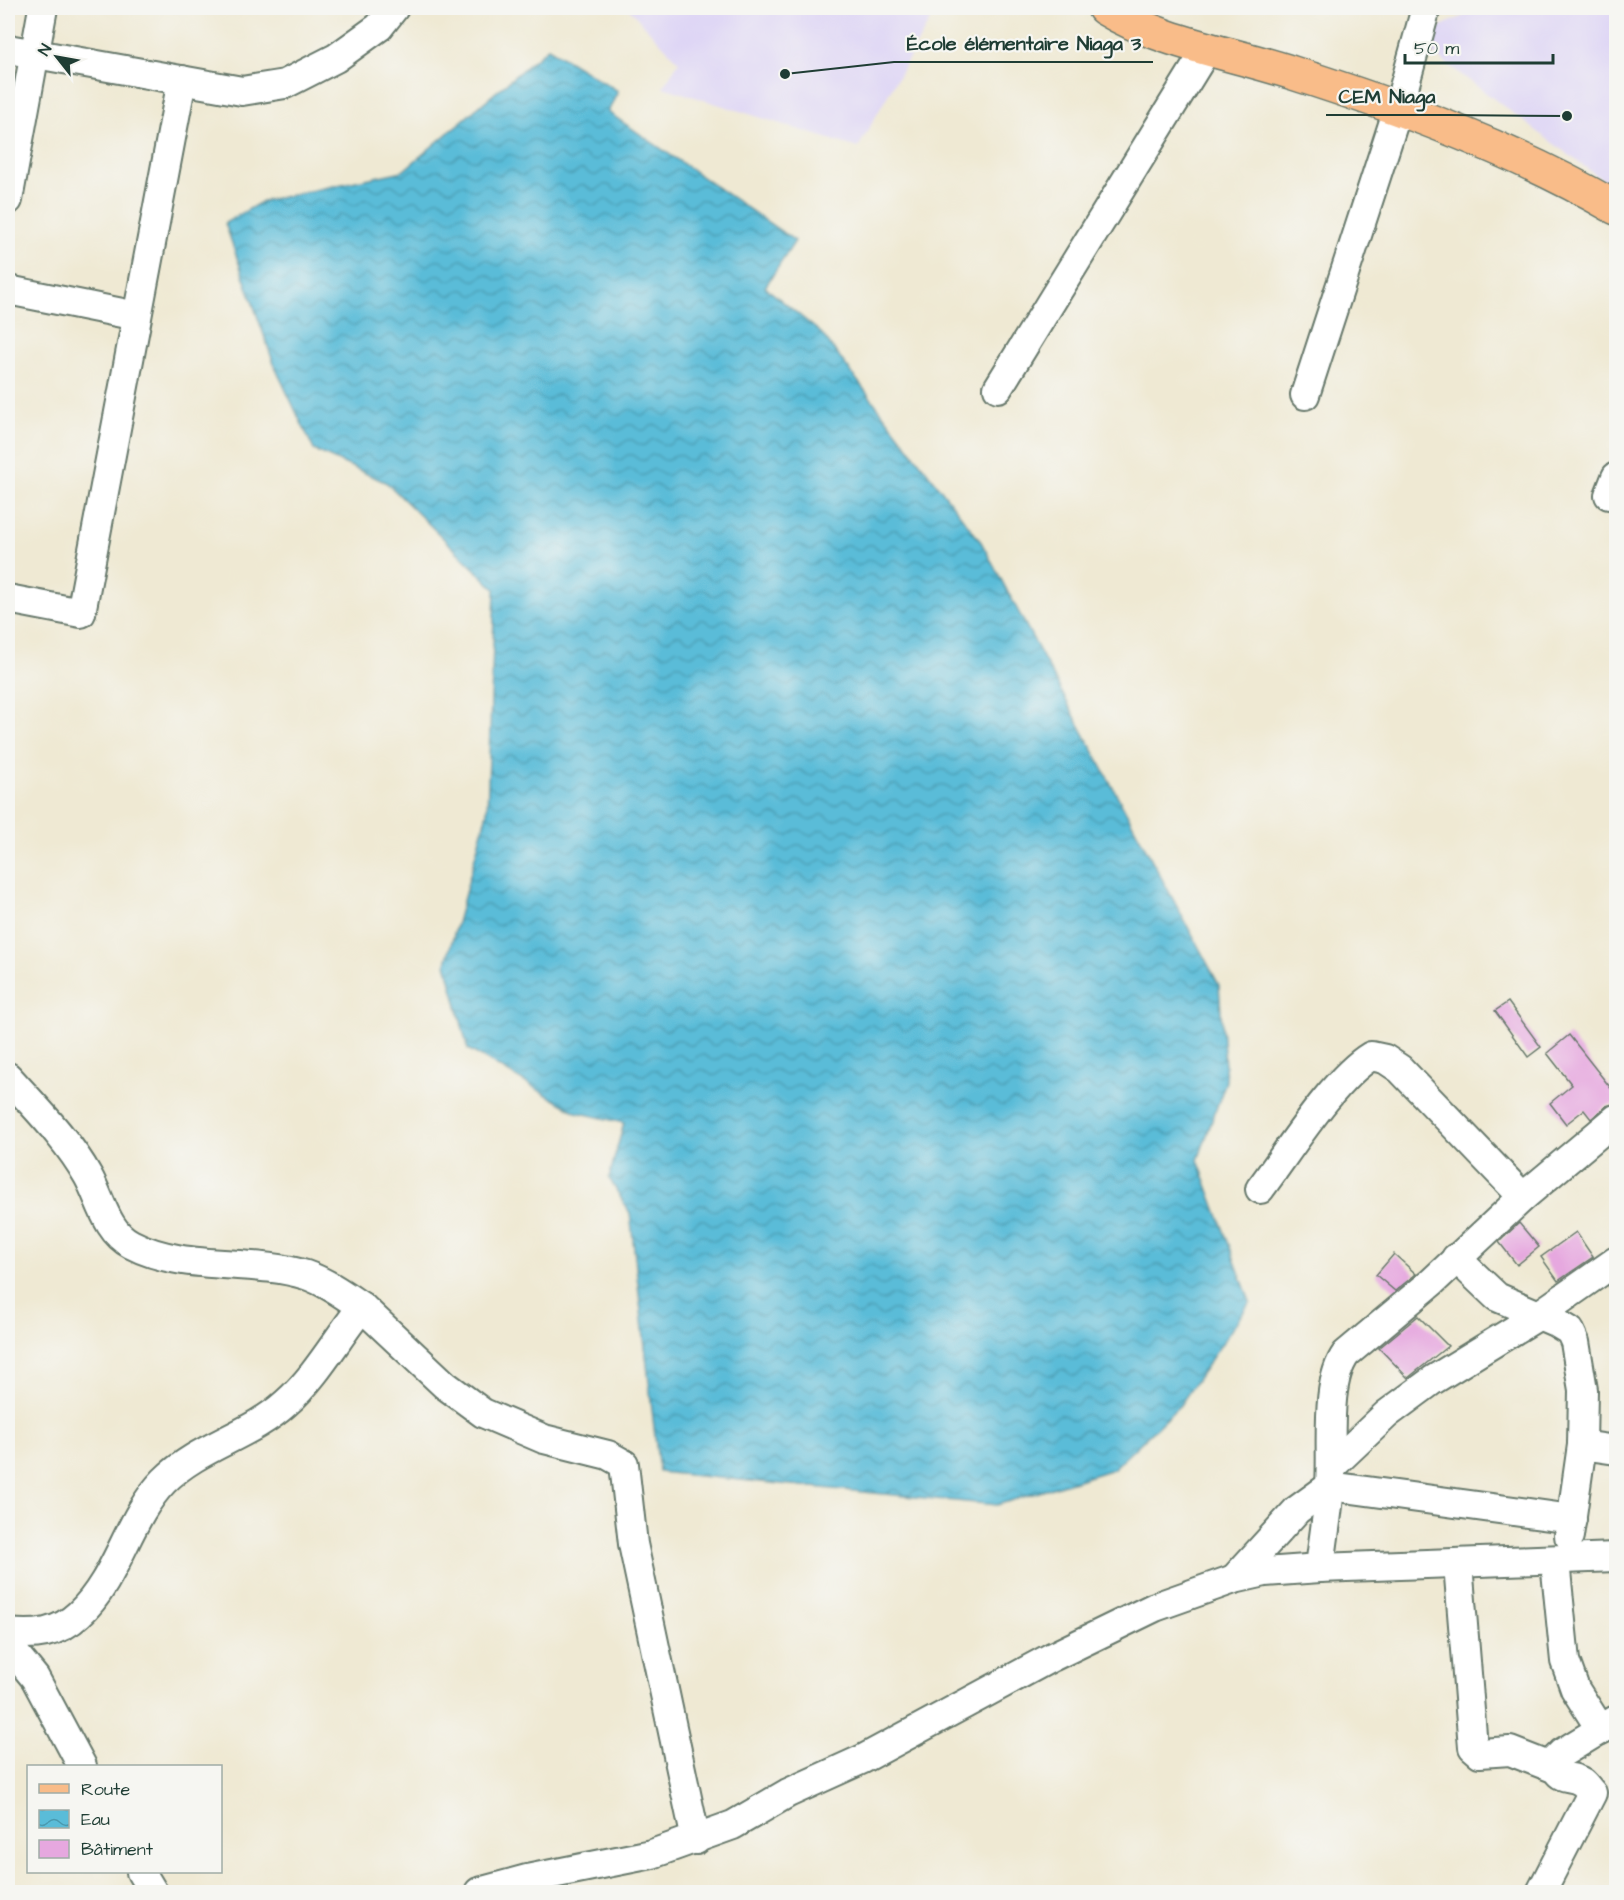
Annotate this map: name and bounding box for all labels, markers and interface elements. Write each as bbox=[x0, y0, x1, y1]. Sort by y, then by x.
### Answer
callout: École élémentaire Niaga 3 bbox=[894, 24, 1153, 62]
north arrow bbox=[27, 27, 87, 87]
scale bar bbox=[1405, 27, 1554, 65]
text: École élémentaire Niaga 3 bbox=[907, 30, 1142, 59]
text: 50 m bbox=[1414, 36, 1459, 61]
text: N bbox=[33, 40, 57, 60]
callout: CEM Niaga bbox=[1326, 77, 1447, 115]
text: CEM Niaga bbox=[1339, 83, 1436, 112]
legend bbox=[27, 1765, 222, 1873]
text: Route bbox=[81, 1777, 130, 1802]
text: Eau bbox=[81, 1807, 110, 1832]
text: Bâtiment bbox=[81, 1837, 154, 1862]

